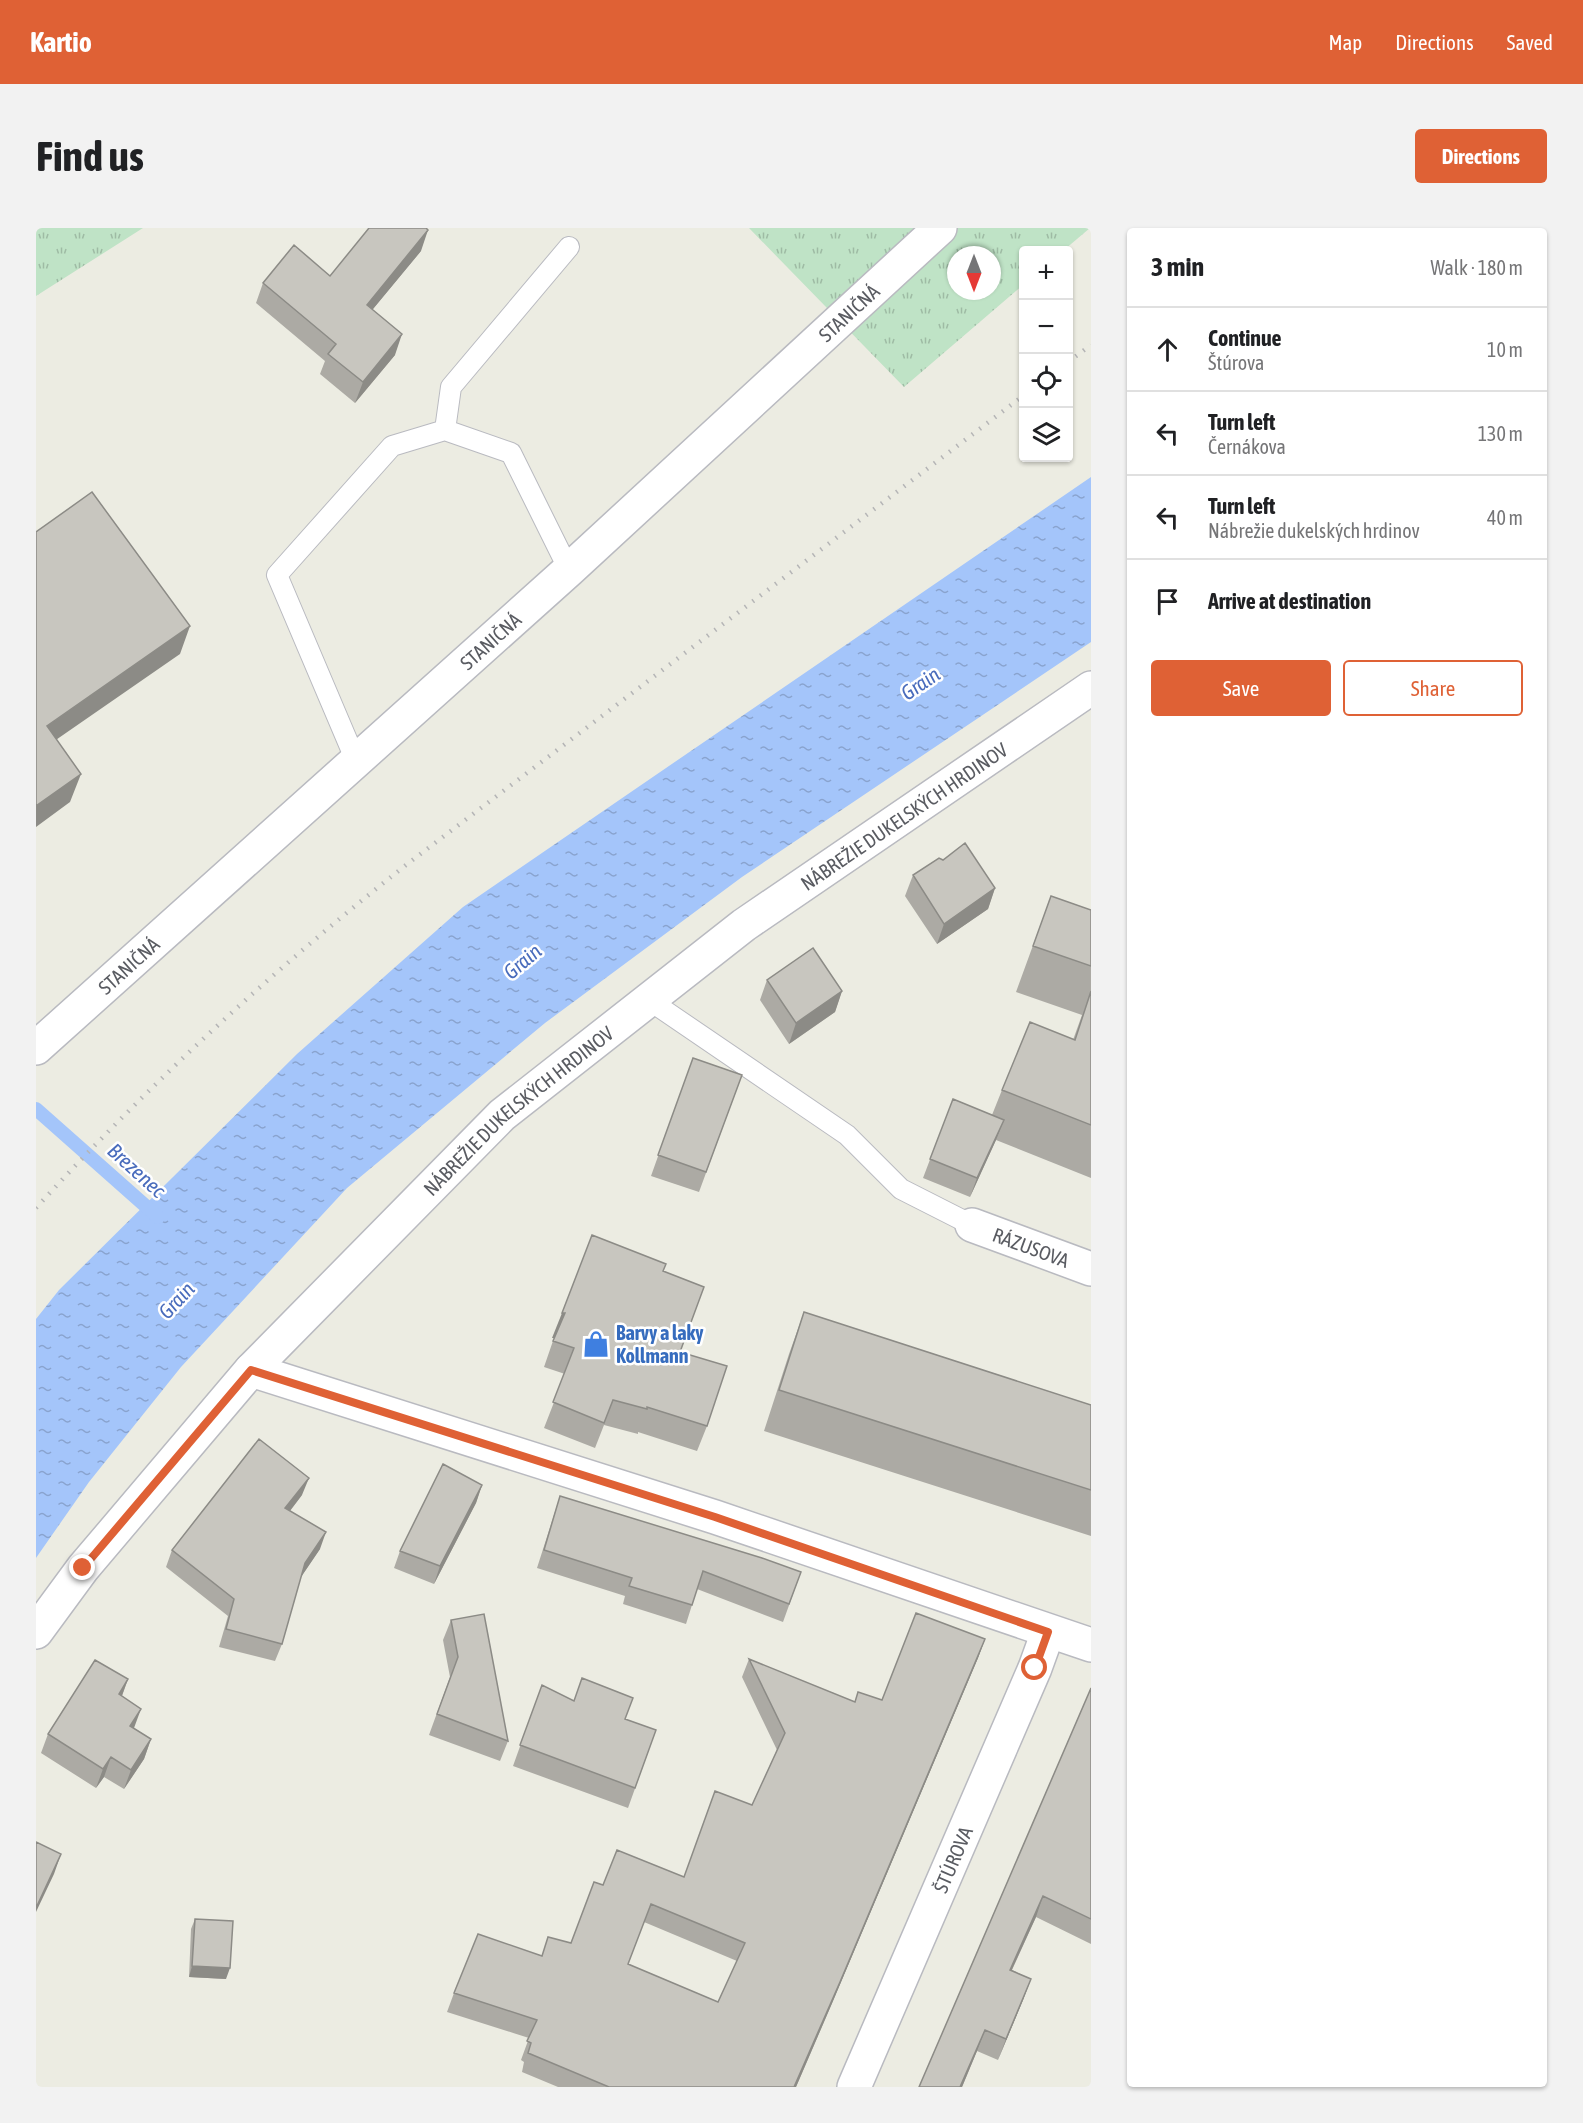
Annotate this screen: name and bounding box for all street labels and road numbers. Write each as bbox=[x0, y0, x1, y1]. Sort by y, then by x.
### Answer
street label: STANIČNÁ bbox=[814, 279, 883, 346]
street label: STANIČNÁ bbox=[455, 607, 525, 674]
street label: NÁBREŽIE DUKELSKÝCH HRDINOV bbox=[796, 737, 1012, 895]
street label: STANIČNÁ bbox=[93, 932, 164, 998]
street label: NÁBREŽIE DUKELSKÝCH HRDINOV bbox=[418, 1021, 618, 1200]
street label: RÁZUSOVA bbox=[990, 1222, 1073, 1272]
street label: ŠTÚROVA bbox=[928, 1823, 977, 1896]

